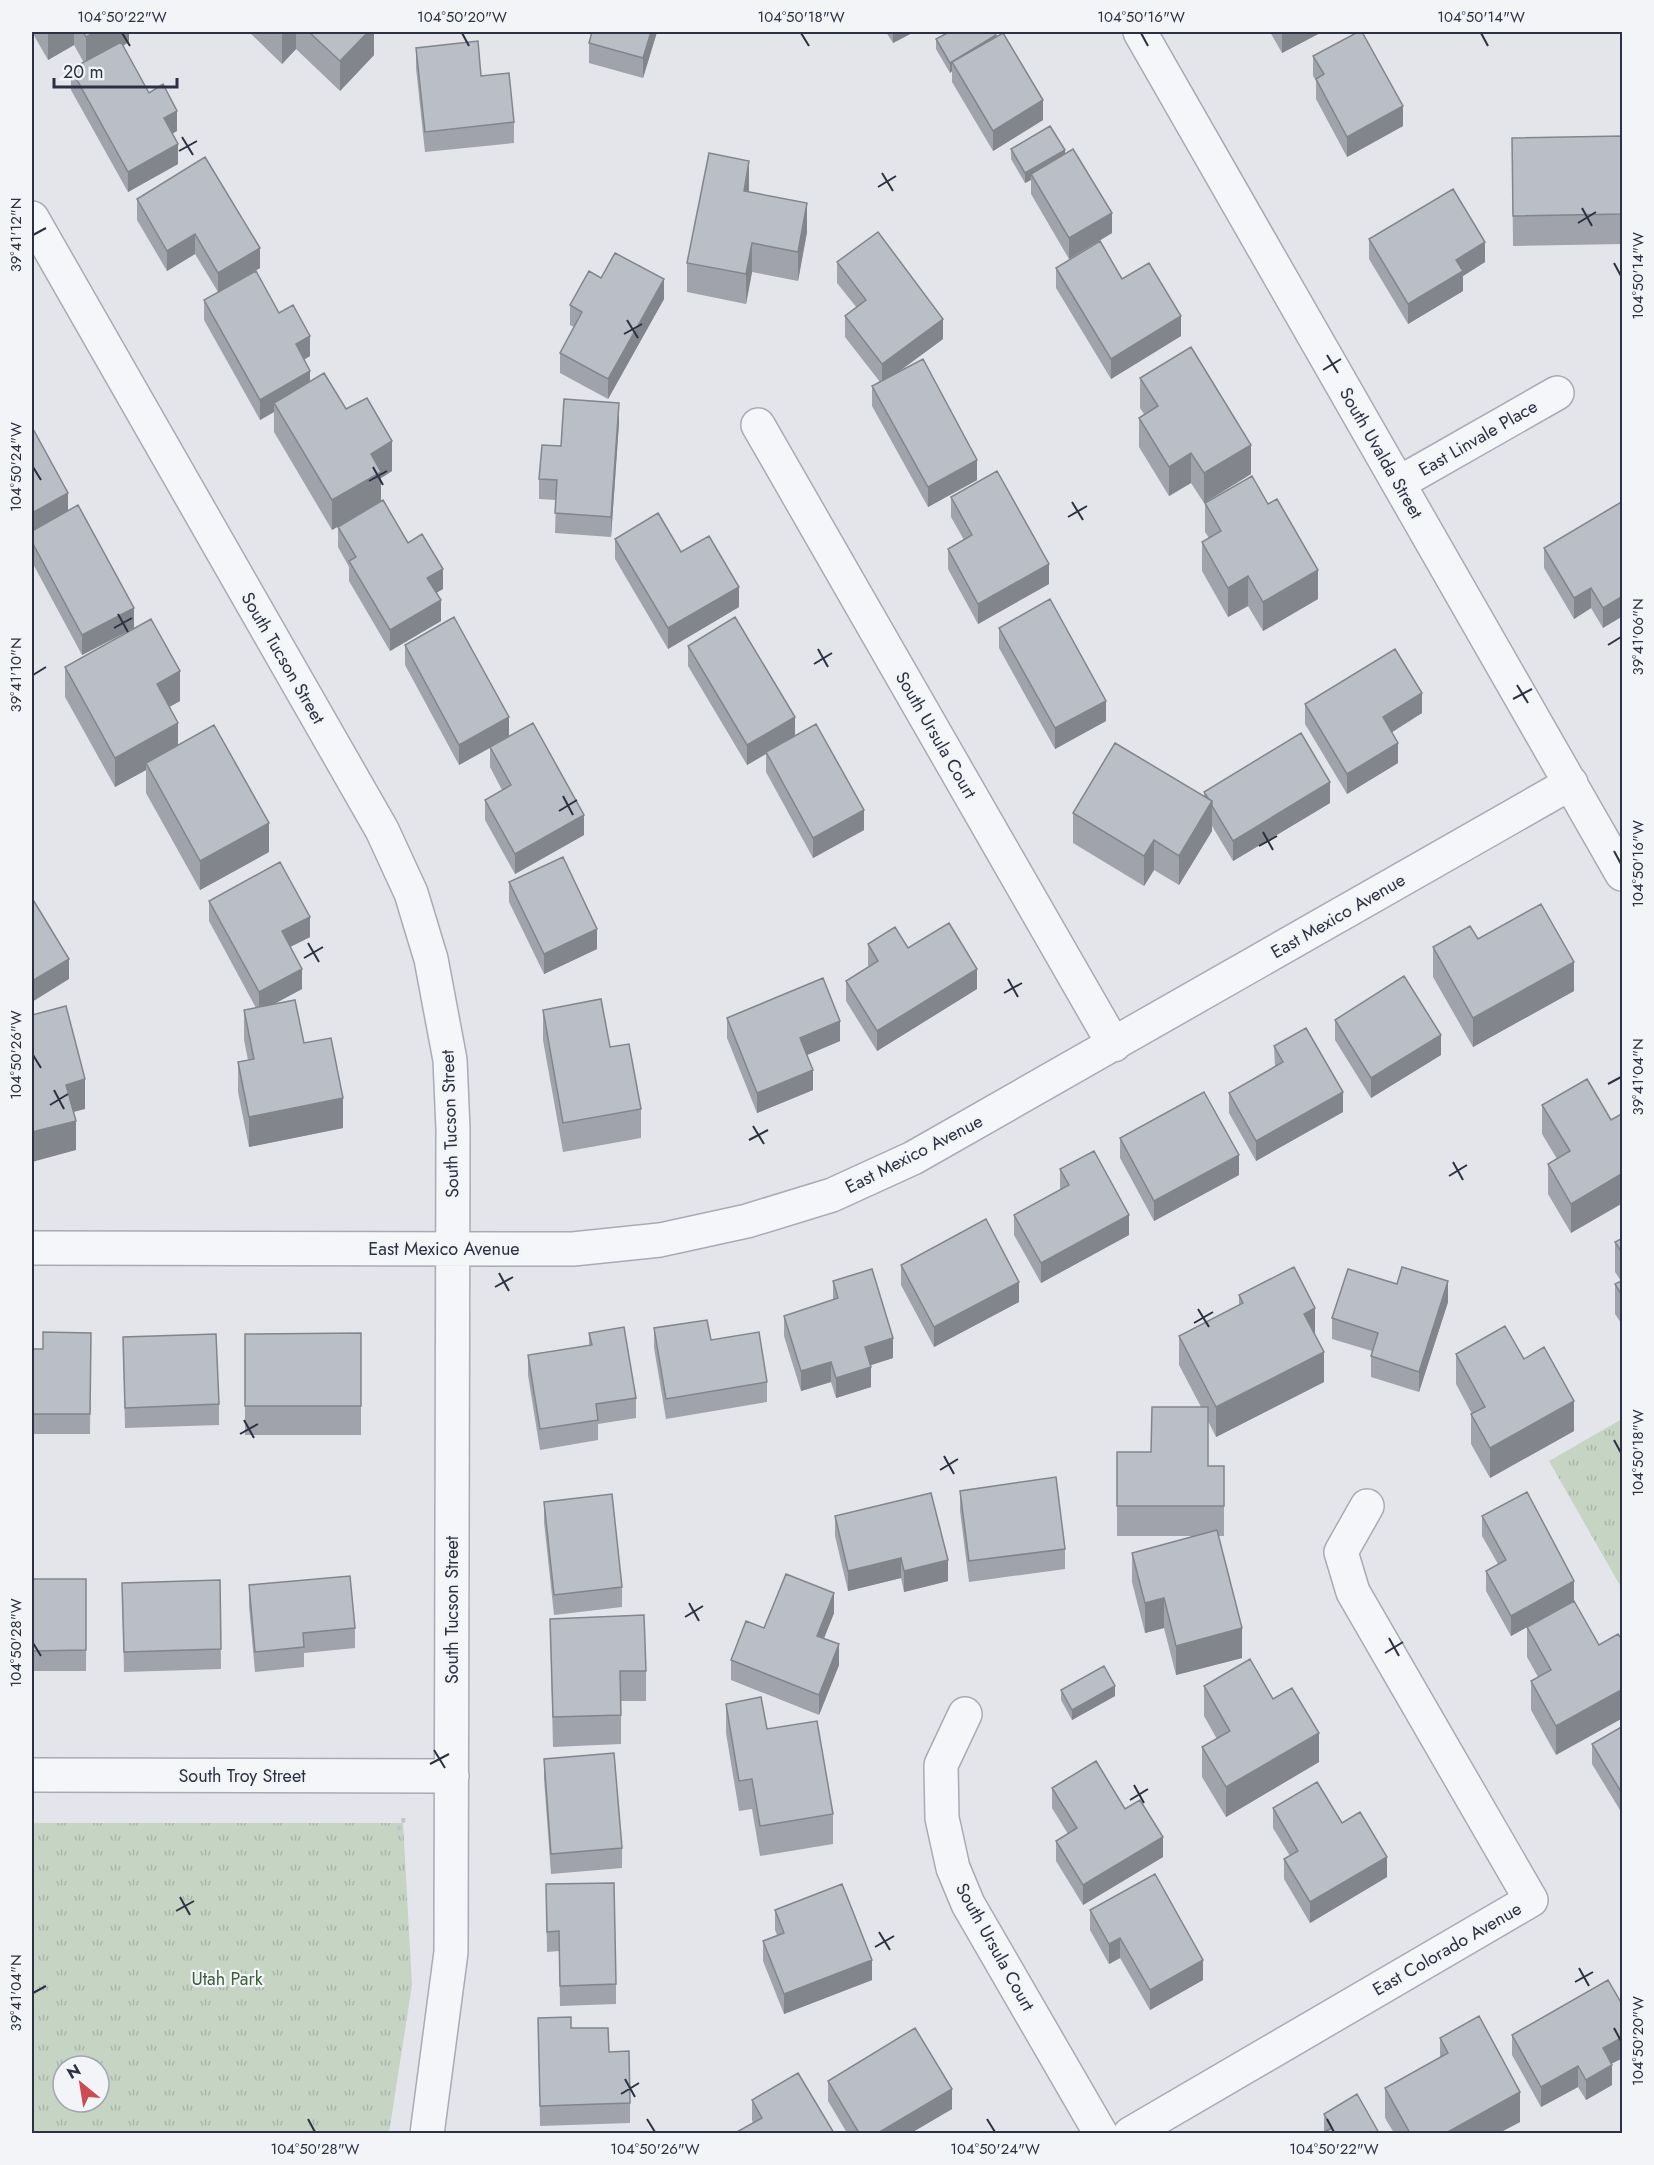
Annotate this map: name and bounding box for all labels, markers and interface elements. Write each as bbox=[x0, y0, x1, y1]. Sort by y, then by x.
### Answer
text: 104°50'22"W bbox=[77, 6, 167, 28]
text: 104°50'20"W bbox=[417, 6, 507, 28]
text: 104°50'18"W bbox=[757, 6, 845, 28]
text: 104°50'16"W bbox=[1097, 6, 1185, 28]
text: 104°50'14"W bbox=[1437, 6, 1525, 28]
scale bar bbox=[54, 51, 177, 89]
text: 20 m bbox=[63, 59, 103, 85]
text: 39°41'12"N bbox=[5, 198, 27, 272]
text: 104°50'14"W bbox=[1627, 232, 1649, 320]
street label: South Uvalda Street bbox=[1333, 383, 1429, 524]
street label: East Linvale Place bbox=[1414, 393, 1542, 483]
text: 104°50'24"W bbox=[5, 422, 27, 512]
street label: South Tucson Street bbox=[235, 587, 332, 729]
text: 39°41'06"N bbox=[1627, 598, 1649, 676]
text: 39°41'10"N bbox=[5, 637, 27, 713]
street label: South Ursula Court bbox=[889, 667, 983, 804]
text: 104°50'16"W bbox=[1627, 820, 1649, 908]
street label: East Mexico Avenue bbox=[1266, 867, 1410, 965]
text: 104°50'26"W bbox=[5, 1010, 27, 1100]
text: 39°41'04"N bbox=[1627, 1038, 1649, 1116]
street label: South Tucson Street bbox=[434, 1049, 466, 1199]
street label: East Mexico Avenue bbox=[841, 1108, 987, 1200]
street label: East Mexico Avenue bbox=[368, 1236, 520, 1262]
text: 104°50'18"W bbox=[1627, 1409, 1649, 1497]
street label: South Tucson Street bbox=[439, 1535, 465, 1684]
text: 104°50'28"W bbox=[5, 1598, 27, 1687]
street label: South Troy Street bbox=[179, 1763, 306, 1789]
street label: South Ursula Court bbox=[949, 1878, 1041, 2016]
street label: East Colorado Avenue bbox=[1368, 1896, 1526, 2002]
text: 39°41'04"N bbox=[5, 1954, 27, 2032]
park label: Utah Park bbox=[191, 1966, 263, 1992]
text: 104°50'20"W bbox=[1627, 1996, 1649, 2086]
north arrow bbox=[51, 2054, 111, 2114]
text: N bbox=[62, 2058, 85, 2085]
text: 104°50'28"W bbox=[271, 2138, 360, 2160]
text: 104°50'26"W bbox=[610, 2138, 700, 2160]
text: 104°50'24"W bbox=[950, 2138, 1040, 2160]
text: 104°50'22"W bbox=[1289, 2138, 1379, 2160]

